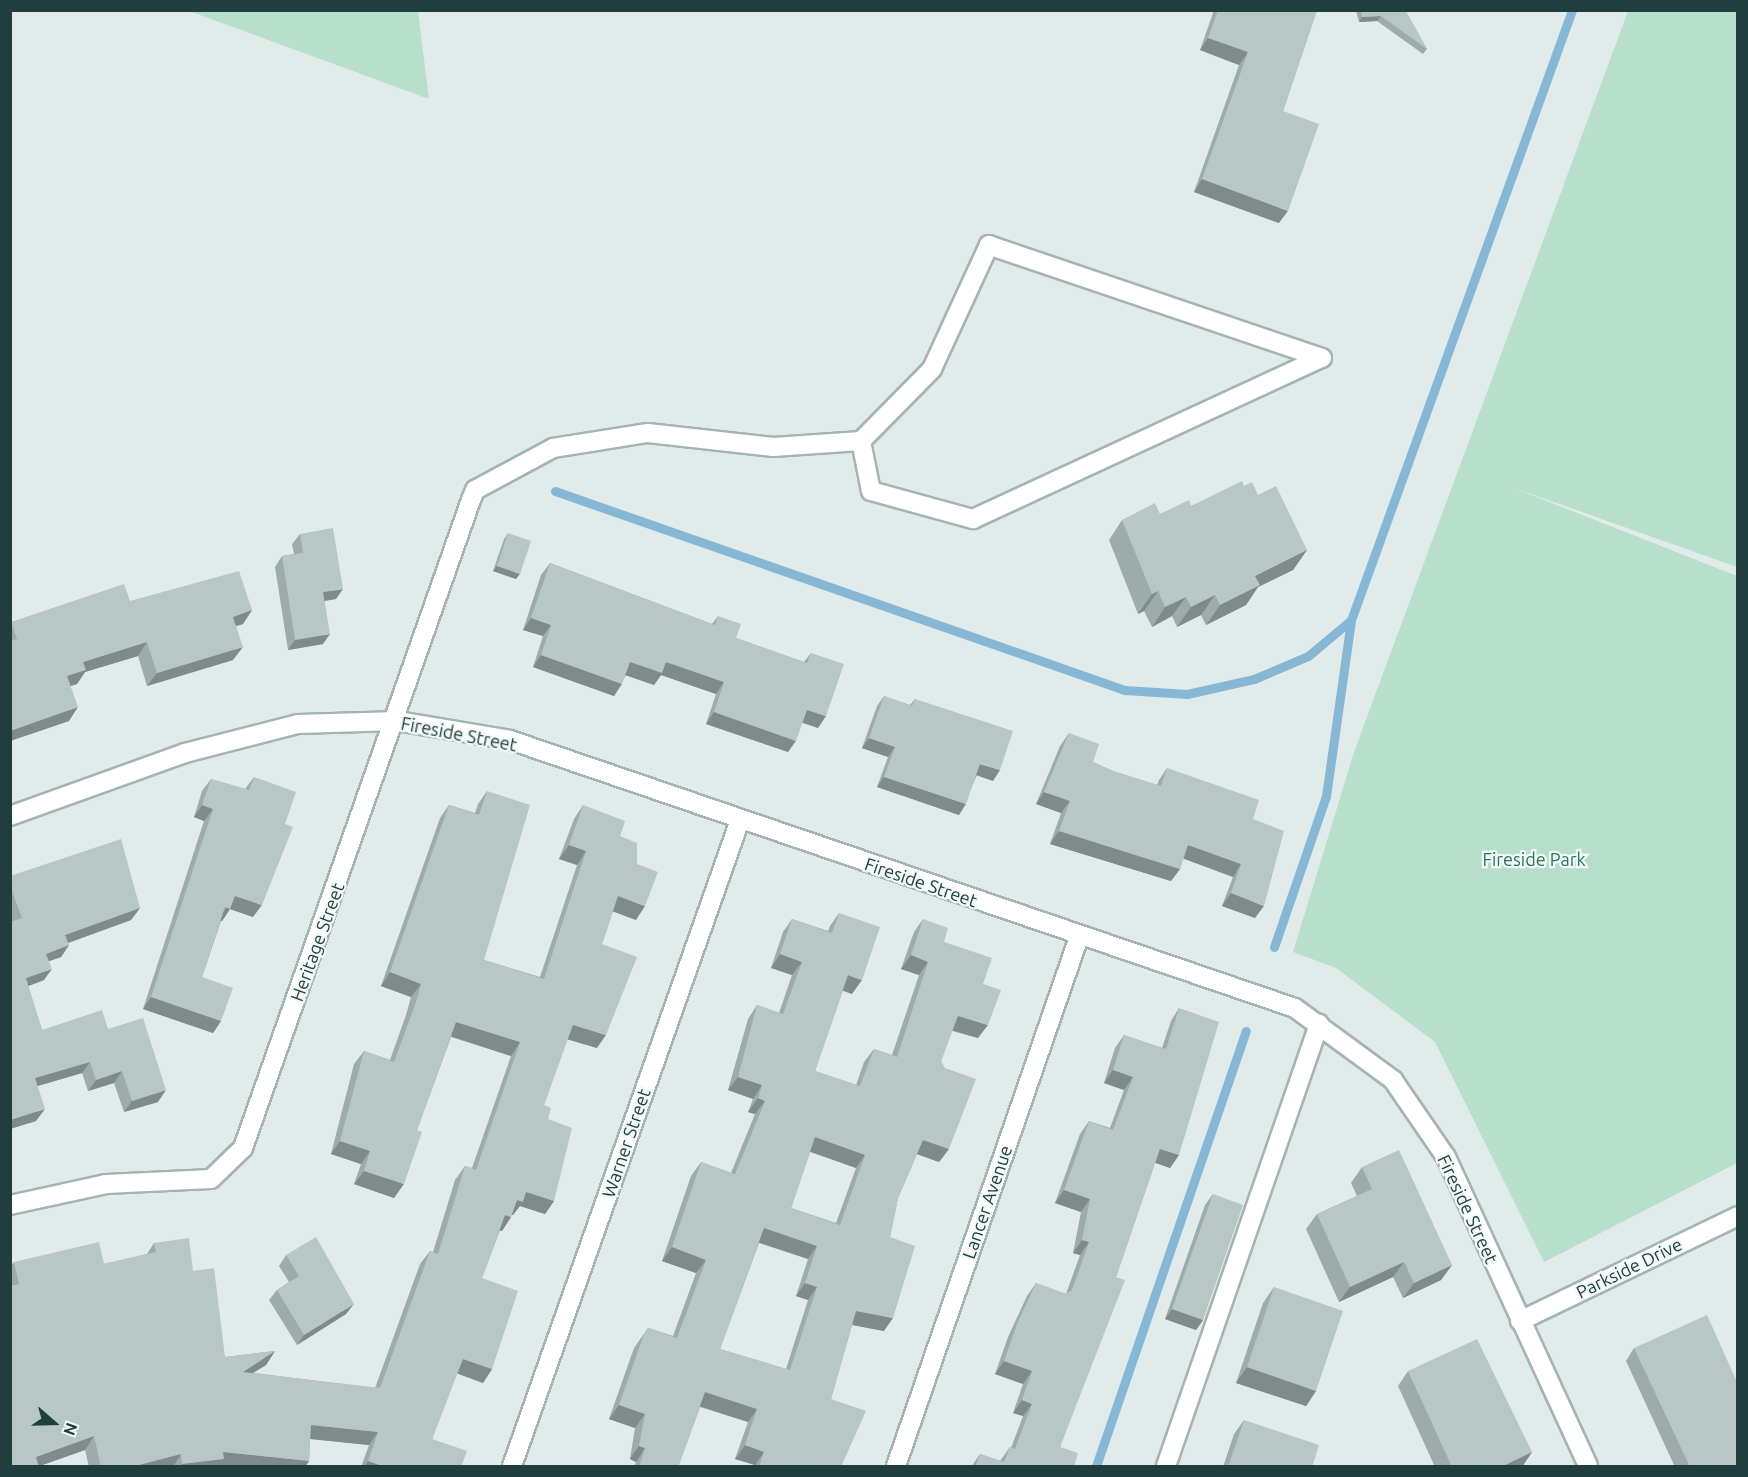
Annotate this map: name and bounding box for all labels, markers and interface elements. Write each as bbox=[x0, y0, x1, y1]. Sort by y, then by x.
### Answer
street label: Fireside Street bbox=[399, 712, 519, 756]
park label: Fireside Park bbox=[1482, 848, 1586, 870]
street label: Fireside Street bbox=[862, 853, 980, 911]
street label: Heritage Street bbox=[286, 880, 348, 1004]
street label: Warner Street bbox=[597, 1086, 655, 1200]
street label: Lancer Avenue bbox=[957, 1142, 1017, 1262]
street label: Fireside Street bbox=[1433, 1151, 1503, 1267]
street label: Parkside Drive bbox=[1573, 1233, 1685, 1303]
north arrow bbox=[24, 1393, 84, 1453]
text: N bbox=[60, 1420, 81, 1438]

